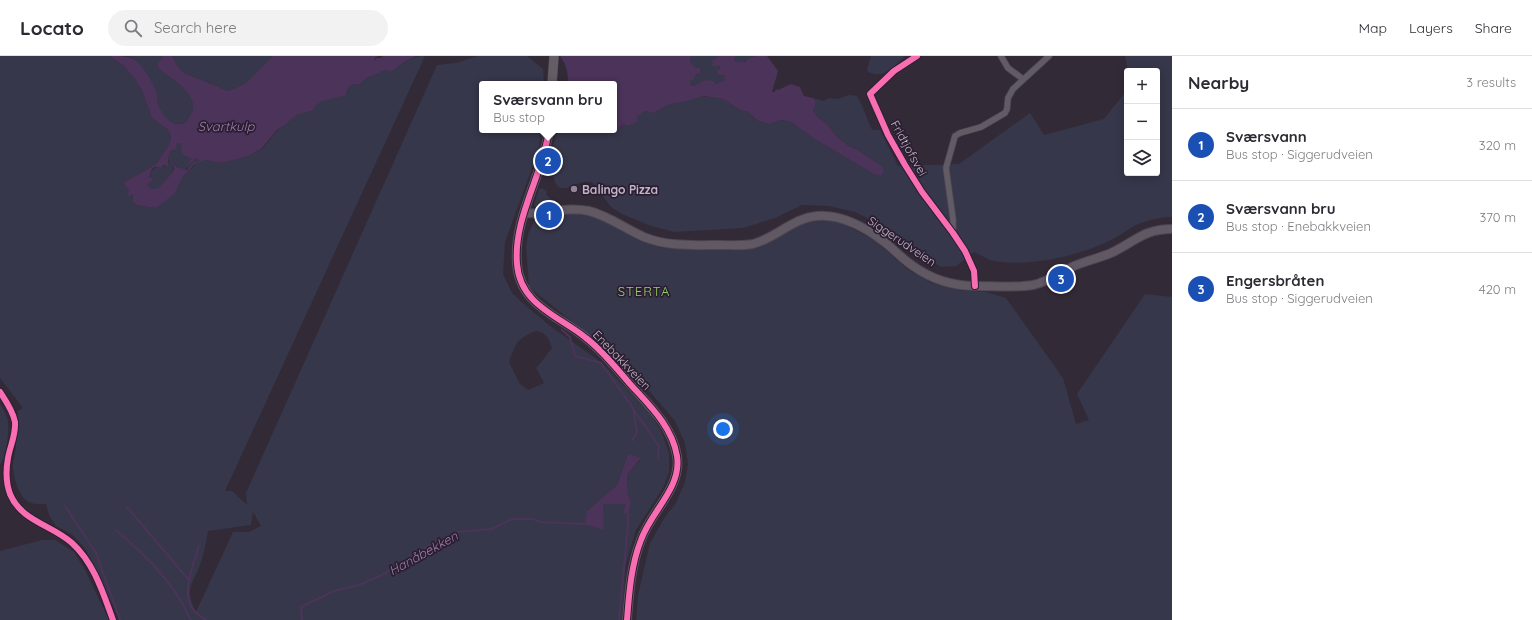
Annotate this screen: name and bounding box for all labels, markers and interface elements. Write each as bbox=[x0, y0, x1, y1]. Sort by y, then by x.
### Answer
search box bbox=[108, 10, 388, 46]
text: Locato bbox=[20, 16, 84, 40]
icon: search bbox=[122, 17, 144, 39]
text: Search here bbox=[154, 18, 237, 37]
text: Map bbox=[1358, 19, 1387, 37]
text: Layers bbox=[1409, 19, 1453, 37]
text: Share bbox=[1475, 19, 1512, 37]
map controls bbox=[1124, 68, 1160, 176]
button: + bbox=[1124, 68, 1160, 104]
text: Nearby bbox=[1188, 72, 1249, 93]
text: 3 results bbox=[1466, 74, 1516, 90]
popup bbox=[479, 81, 617, 133]
text: Sværsvann bru bbox=[493, 90, 603, 109]
button: − bbox=[1124, 104, 1160, 140]
text: Bus stop bbox=[493, 109, 545, 125]
water label: Svartkulp bbox=[198, 118, 255, 134]
street label: Fridtjofsvei bbox=[888, 118, 930, 178]
text: Sværsvann bbox=[1226, 127, 1307, 146]
text: 1 bbox=[1198, 137, 1204, 153]
text: 320 m bbox=[1479, 137, 1516, 153]
button: layers bbox=[1124, 140, 1160, 176]
pin: 2 bbox=[535, 146, 561, 176]
text: Bus stop · Siggerudveien bbox=[1226, 146, 1373, 162]
place label: Balingo Pizza bbox=[582, 182, 658, 197]
marker: Balingo Pizza bbox=[569, 184, 579, 194]
text: Sværsvann bru bbox=[1226, 199, 1336, 218]
pin: 1 bbox=[536, 200, 562, 230]
text: 2 bbox=[1197, 209, 1205, 225]
text: 370 m bbox=[1479, 209, 1516, 225]
street label: Siggerudveien bbox=[865, 213, 939, 269]
text: Bus stop · Enebakkveien bbox=[1226, 218, 1371, 234]
pin: 3 bbox=[1048, 264, 1074, 294]
text: Engersbråten bbox=[1226, 271, 1324, 290]
text: 3 bbox=[1198, 281, 1204, 297]
text: 420 m bbox=[1479, 281, 1516, 297]
district label: STERTA bbox=[618, 283, 670, 299]
text: Bus stop · Siggerudveien bbox=[1226, 290, 1373, 306]
street label: Enebakkveien bbox=[590, 327, 654, 393]
your location bbox=[713, 419, 733, 439]
water label: Hanåbekken bbox=[386, 527, 461, 578]

